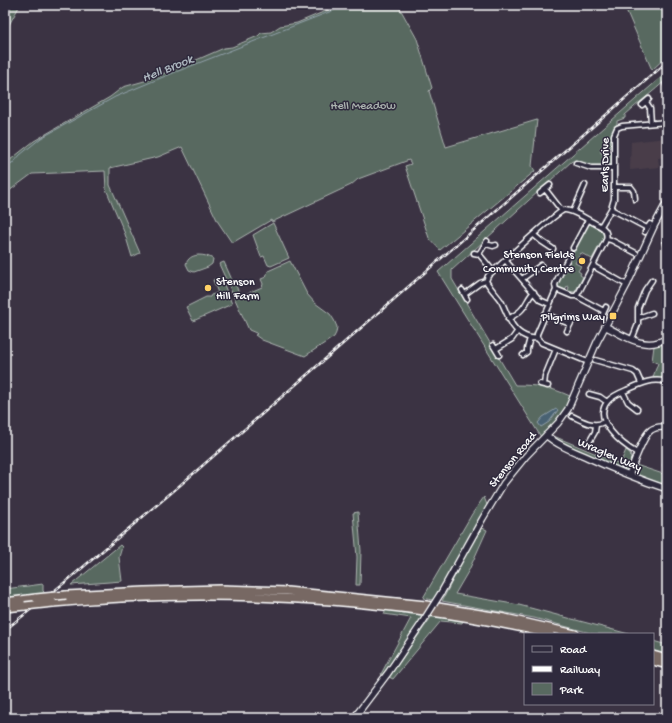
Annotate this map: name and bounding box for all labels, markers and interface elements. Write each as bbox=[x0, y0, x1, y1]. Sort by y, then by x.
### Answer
water label: Hell Brook bbox=[140, 52, 197, 86]
park label: Hell Meadow bbox=[331, 100, 396, 114]
street label: Earls Drive bbox=[599, 137, 613, 192]
place label: Stenson Fields Community Centre bbox=[483, 249, 575, 277]
marker: Stenson Fields Community Centre bbox=[577, 256, 587, 266]
place label: Stenson Hill Farm bbox=[216, 276, 260, 304]
marker: Stenson Hill Farm bbox=[203, 283, 213, 293]
place label: Pilgrims Way bbox=[540, 311, 605, 325]
marker: Pilgrims Way bbox=[608, 311, 618, 321]
street label: Stenson Road bbox=[487, 429, 541, 491]
street label: Wragley Way bbox=[575, 436, 643, 476]
legend bbox=[524, 633, 654, 705]
text: Road bbox=[560, 644, 587, 658]
text: Railway bbox=[560, 664, 600, 678]
text: Park bbox=[559, 684, 585, 698]

